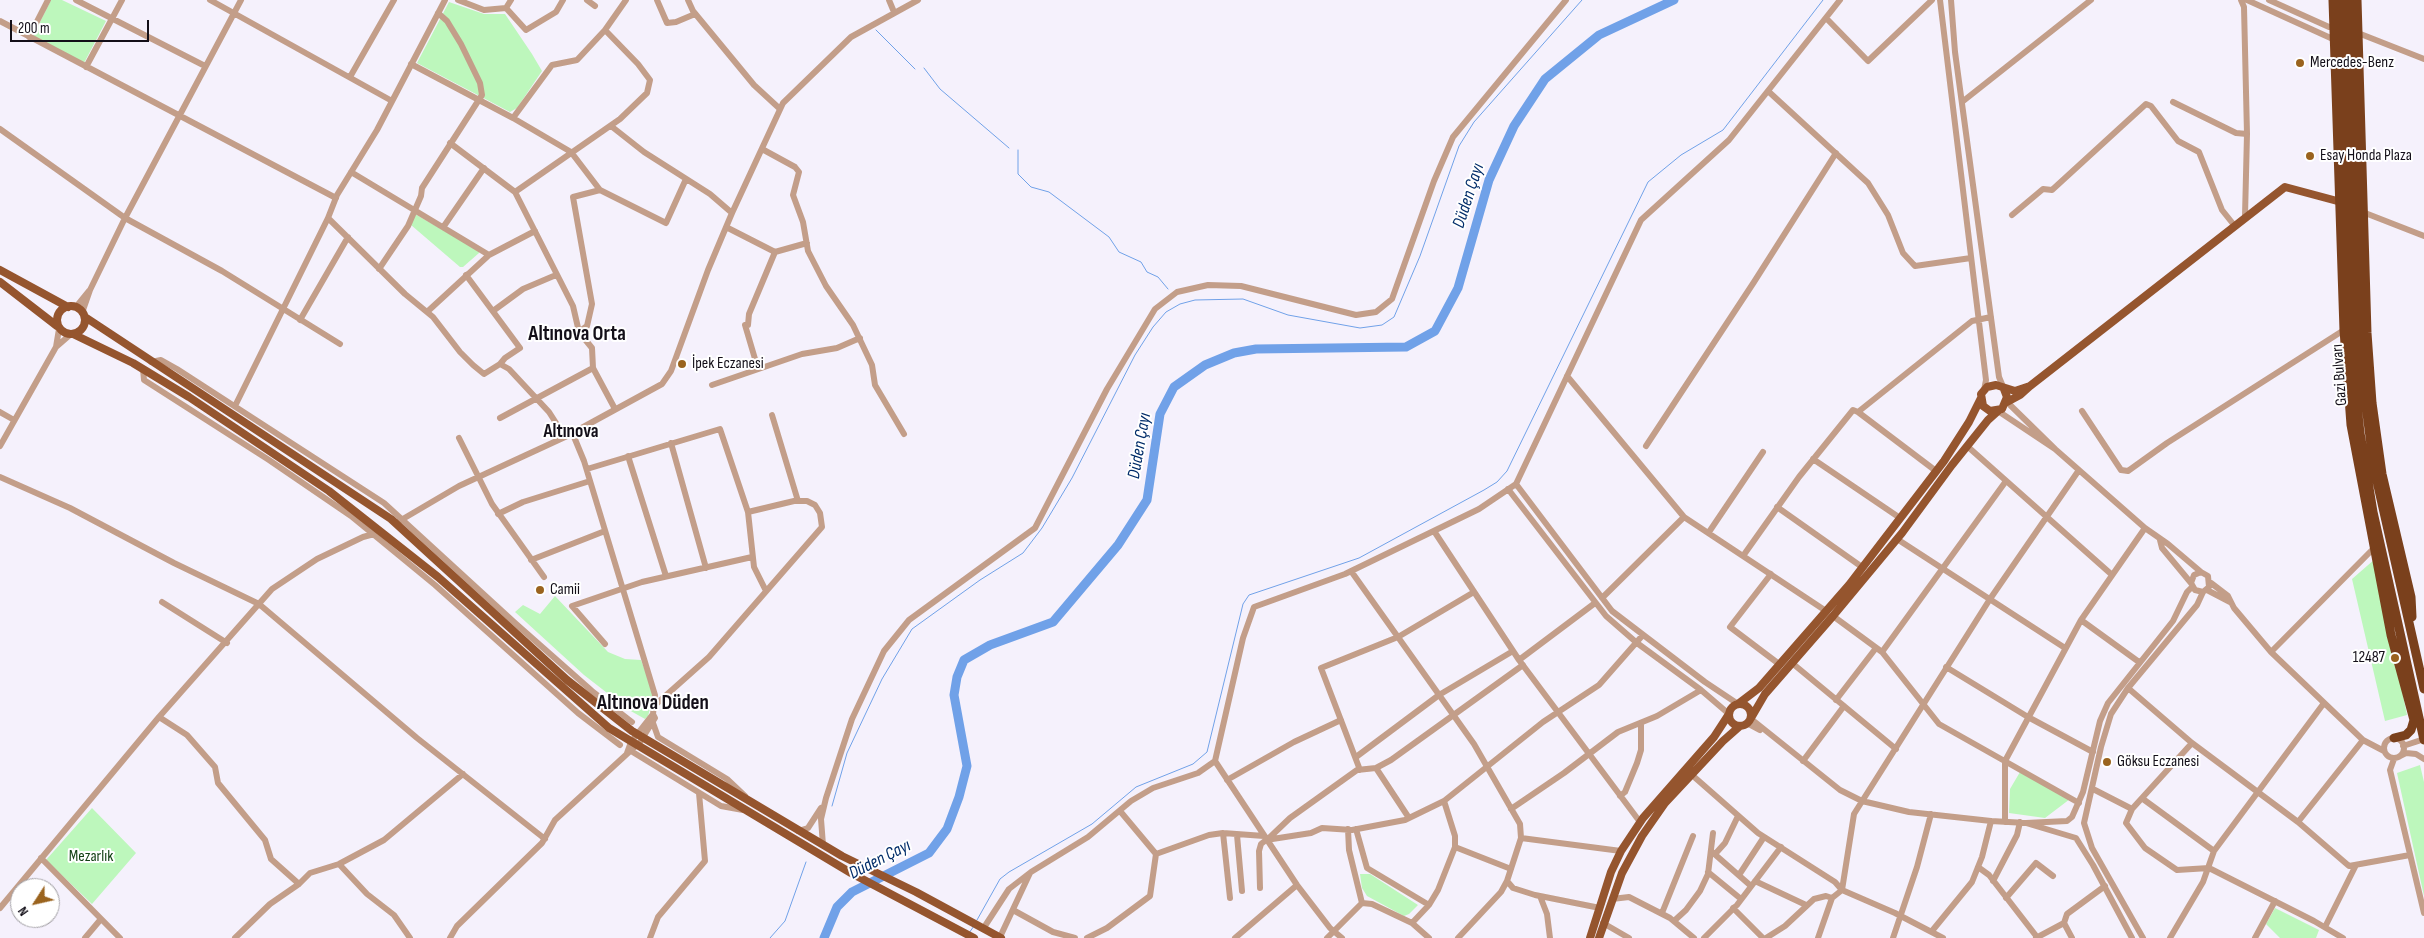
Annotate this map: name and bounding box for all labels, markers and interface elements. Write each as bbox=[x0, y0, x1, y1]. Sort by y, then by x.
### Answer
scale bar bbox=[12, 10, 151, 42]
text: 200 m bbox=[18, 19, 50, 38]
place label: Mercedes-Benz bbox=[2310, 53, 2394, 73]
marker: Mercedes-Benz bbox=[2294, 57, 2306, 69]
place label: Esay Honda Plaza bbox=[2320, 146, 2412, 166]
marker: Esay Honda Plaza bbox=[2304, 150, 2316, 162]
water label: Düden Çayı bbox=[1448, 161, 1490, 231]
district label: Altınova Orta bbox=[528, 322, 626, 348]
street label: Gazi Bulvarı bbox=[2328, 344, 2352, 406]
place label: İpek Eczanesi bbox=[692, 354, 764, 374]
marker: İpek Eczanesi bbox=[676, 358, 688, 370]
water label: Düden Çayı bbox=[1124, 411, 1156, 481]
district label: Altınova bbox=[543, 421, 599, 443]
place label: Camii bbox=[550, 580, 580, 600]
marker: Camii bbox=[534, 584, 546, 596]
place label: 12487 bbox=[2353, 648, 2385, 668]
marker: 12487 bbox=[2389, 652, 2401, 664]
district label: Altınova Düden bbox=[597, 691, 709, 717]
place label: Göksu Eczanesi bbox=[2117, 752, 2199, 772]
marker: Göksu Eczanesi bbox=[2101, 756, 2113, 768]
water label: Düden Çayı bbox=[845, 835, 915, 885]
park label: Mezarlık bbox=[69, 847, 113, 867]
north arrow bbox=[10, 878, 60, 928]
text: N bbox=[14, 903, 32, 919]

